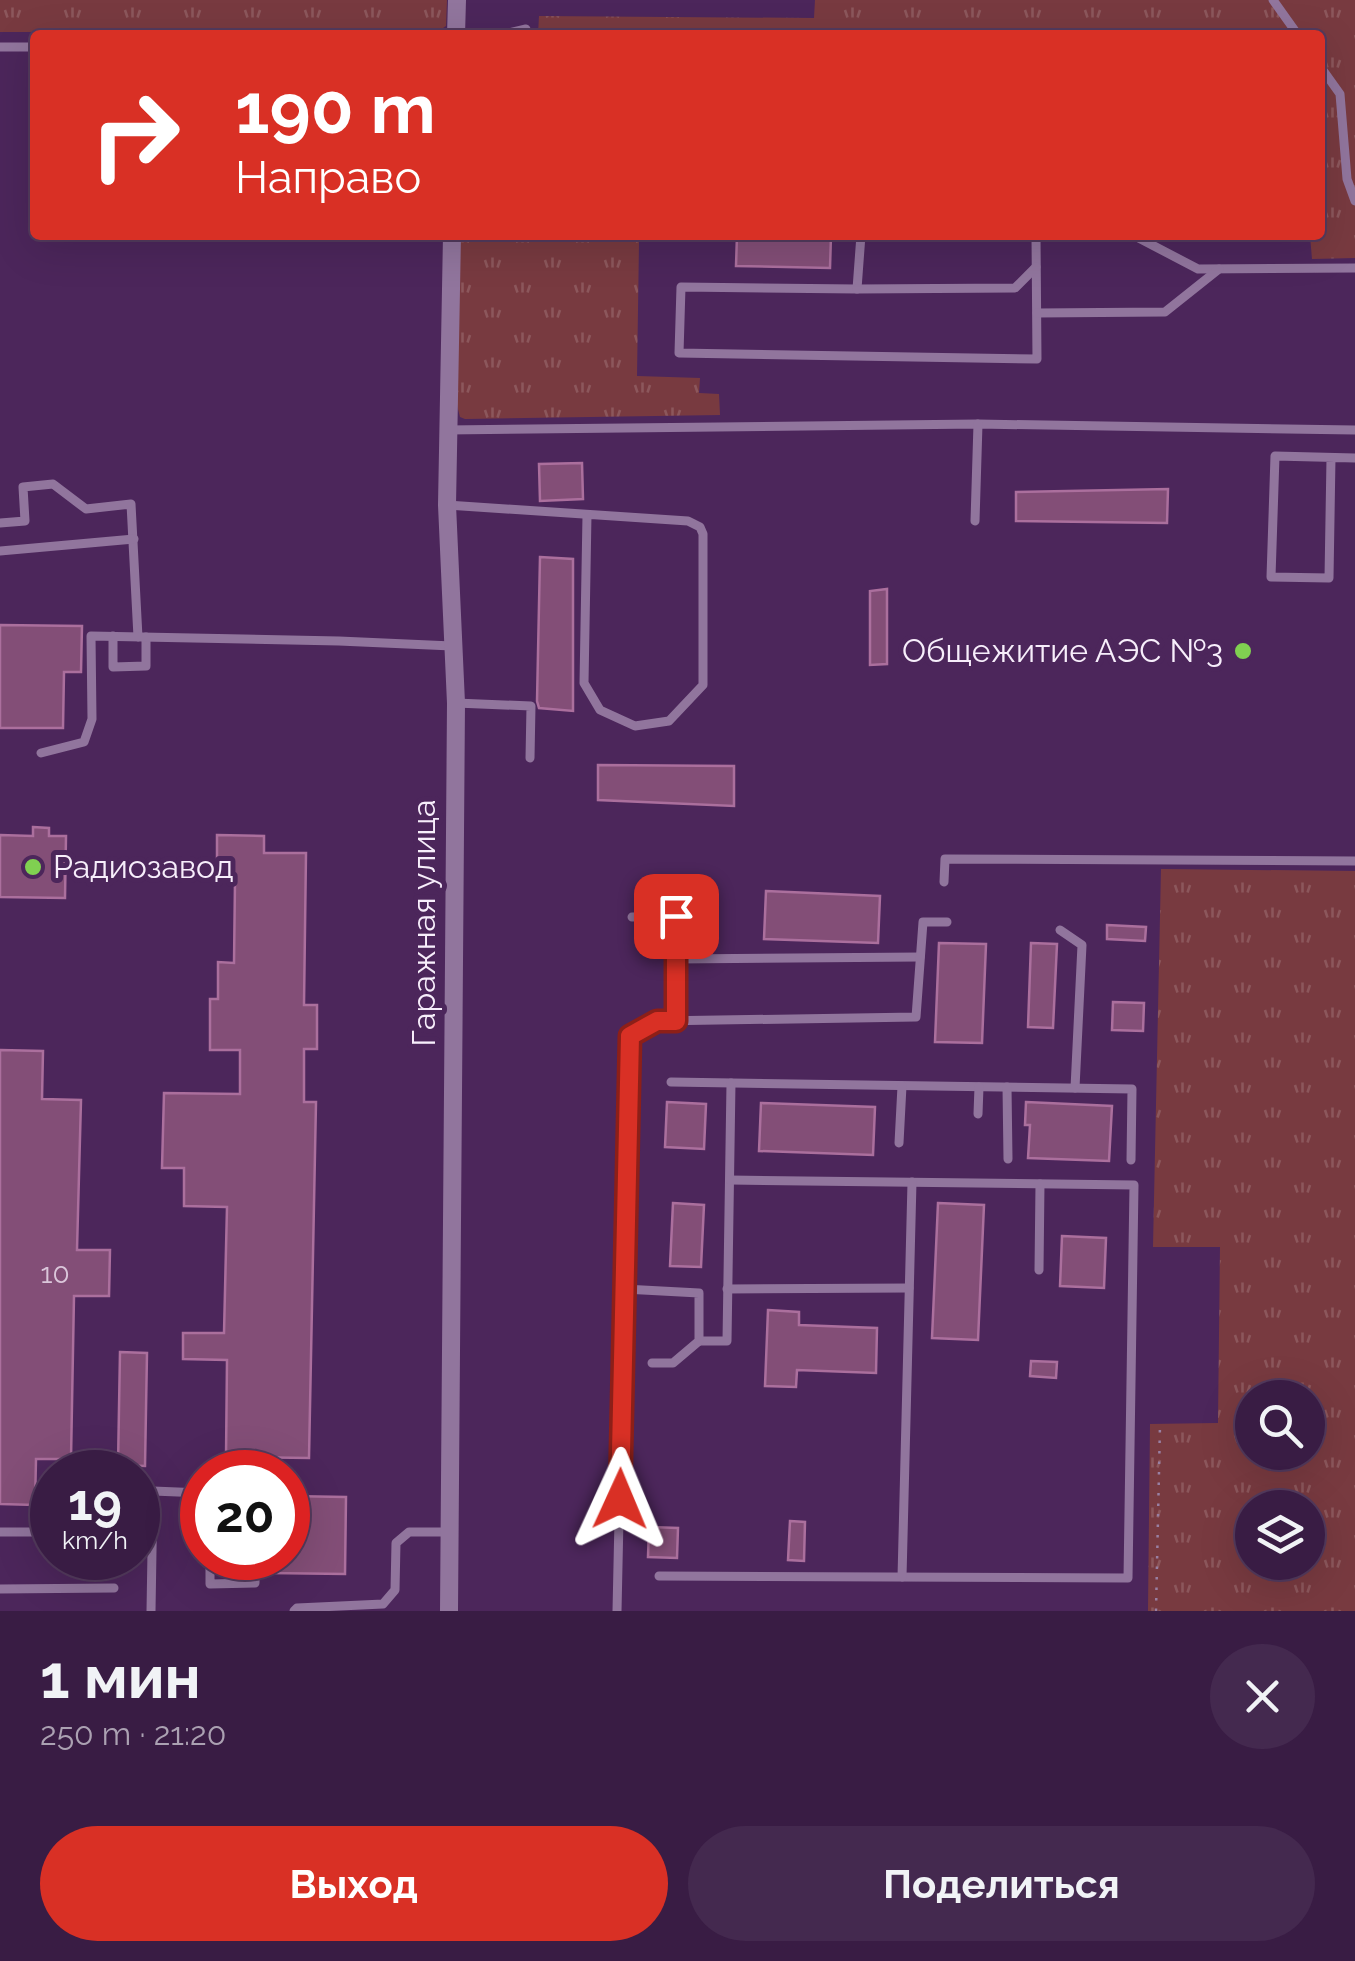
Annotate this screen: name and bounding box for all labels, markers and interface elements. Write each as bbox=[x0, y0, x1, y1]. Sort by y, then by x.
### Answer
text: 190 m bbox=[235, 67, 436, 149]
icon: right bbox=[70, 70, 200, 200]
text: Направо bbox=[235, 151, 421, 204]
place label: Общежитие АЭС №3 bbox=[902, 632, 1223, 669]
marker: Общежитие АЭС №3 bbox=[1232, 640, 1254, 662]
street label: Гаражная улица bbox=[405, 800, 442, 1046]
place label: Радиозавод bbox=[53, 848, 234, 885]
marker: Радиозавод bbox=[22, 856, 44, 878]
pin bbox=[634, 874, 719, 959]
icon: arrive bbox=[649, 889, 704, 944]
house number: 10 bbox=[40, 1257, 70, 1290]
map controls bbox=[1235, 1380, 1325, 1580]
button: search bbox=[1235, 1380, 1325, 1470]
position arrow bbox=[568, 1447, 672, 1551]
speed limit sign: 20 bbox=[180, 1450, 310, 1580]
text: 19 bbox=[68, 1473, 122, 1532]
button: layers bbox=[1235, 1490, 1325, 1580]
text: km/h bbox=[62, 1525, 128, 1555]
text: 1 мин bbox=[40, 1642, 201, 1712]
button: close bbox=[1210, 1644, 1315, 1749]
text: 250 m · 21:20 bbox=[40, 1715, 226, 1752]
button: Выход bbox=[40, 1826, 668, 1941]
button: Поделиться bbox=[688, 1826, 1315, 1941]

